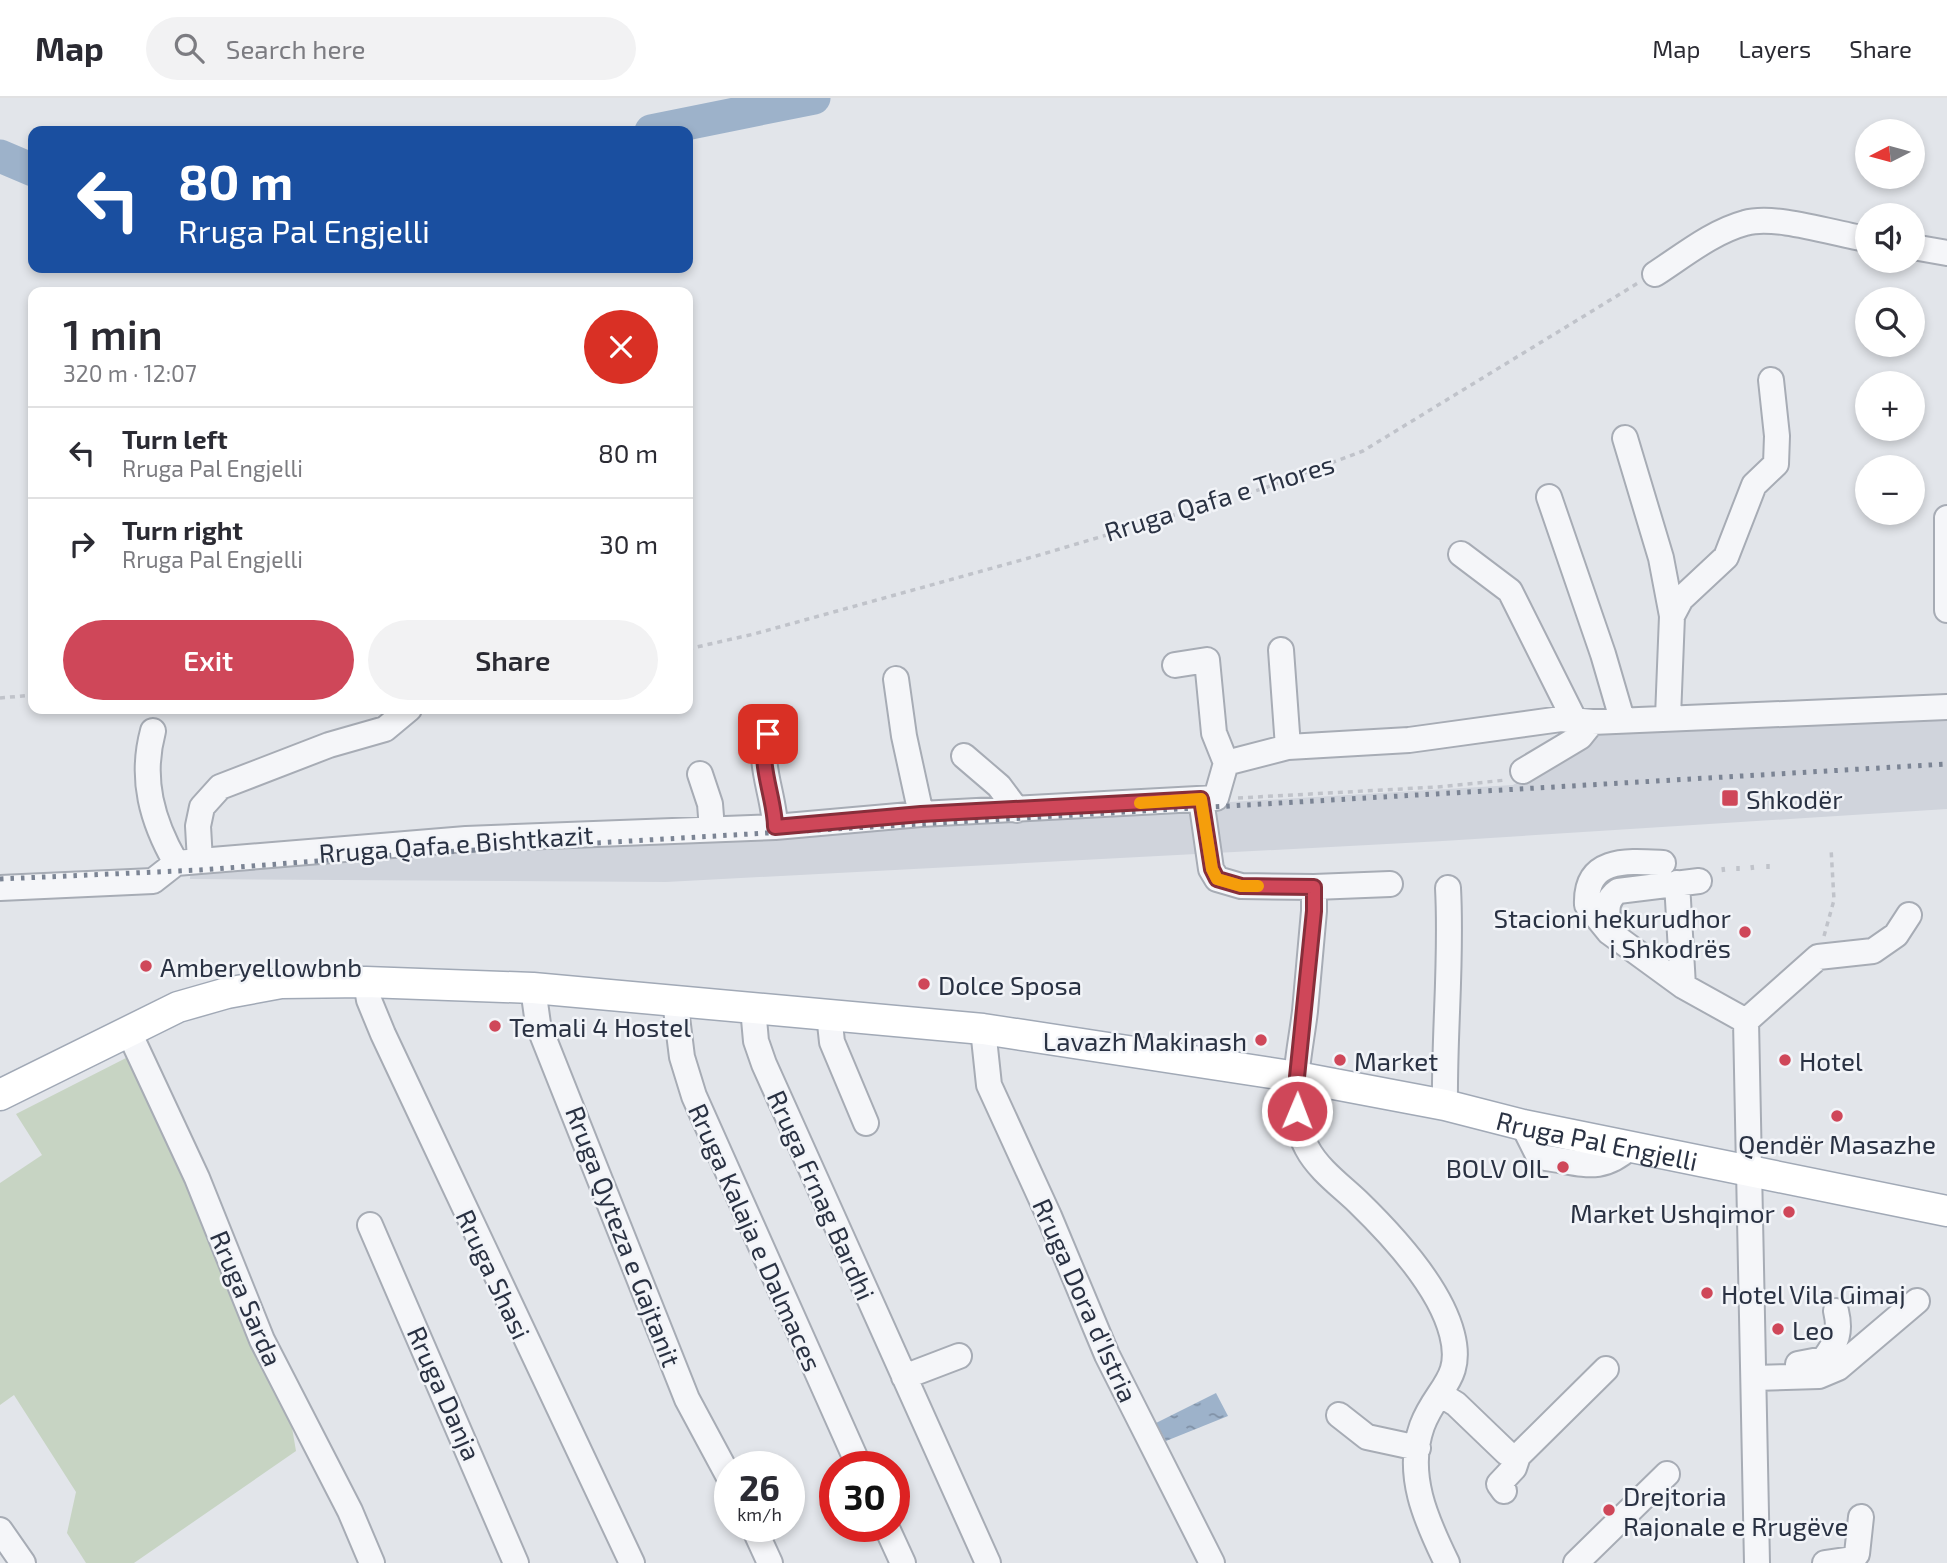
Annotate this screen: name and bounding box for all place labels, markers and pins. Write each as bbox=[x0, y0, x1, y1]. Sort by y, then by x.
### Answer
pin bbox=[738, 704, 798, 764]
place label: Shkodër bbox=[1746, 783, 1843, 814]
marker: Shkodër bbox=[1720, 788, 1740, 808]
place label: Stacioni hekurudhor i Shkodrës bbox=[1494, 902, 1731, 963]
marker: Stacioni hekurudhor i Shkodrës bbox=[1737, 924, 1753, 940]
place label: Amberyellowbnb bbox=[160, 951, 362, 982]
marker: Amberyellowbnb bbox=[138, 958, 154, 974]
place label: Dolce Sposa bbox=[938, 969, 1082, 1000]
marker: Dolce Sposa bbox=[916, 976, 932, 992]
place label: Temali 4 Hostel bbox=[509, 1011, 691, 1042]
marker: Temali 4 Hostel bbox=[487, 1018, 503, 1034]
place label: Lavazh Makinash bbox=[1043, 1025, 1247, 1056]
marker: Lavazh Makinash bbox=[1253, 1032, 1269, 1048]
place label: Market bbox=[1354, 1045, 1438, 1076]
place label: Hotel bbox=[1799, 1045, 1863, 1076]
marker: Market bbox=[1332, 1052, 1348, 1068]
marker: Hotel bbox=[1777, 1052, 1793, 1068]
marker: Qendër Masazhe bbox=[1829, 1108, 1845, 1124]
place label: Qendër Masazhe bbox=[1738, 1128, 1936, 1159]
place label: BOLV OIL bbox=[1446, 1152, 1549, 1183]
marker: BOLV OIL bbox=[1555, 1159, 1571, 1175]
place label: Market Ushqimor bbox=[1570, 1197, 1775, 1228]
marker: Market Ushqimor bbox=[1781, 1204, 1797, 1220]
place label: Hotel Vila Gimaj bbox=[1721, 1278, 1906, 1309]
marker: Hotel Vila Gimaj bbox=[1699, 1285, 1715, 1301]
place label: Leo bbox=[1792, 1314, 1834, 1345]
marker: Leo bbox=[1770, 1321, 1786, 1337]
place label: Drejtoria Rajonale e Rrugëve bbox=[1623, 1480, 1848, 1541]
marker: Drejtoria Rajonale e Rrugëve bbox=[1601, 1502, 1617, 1518]

